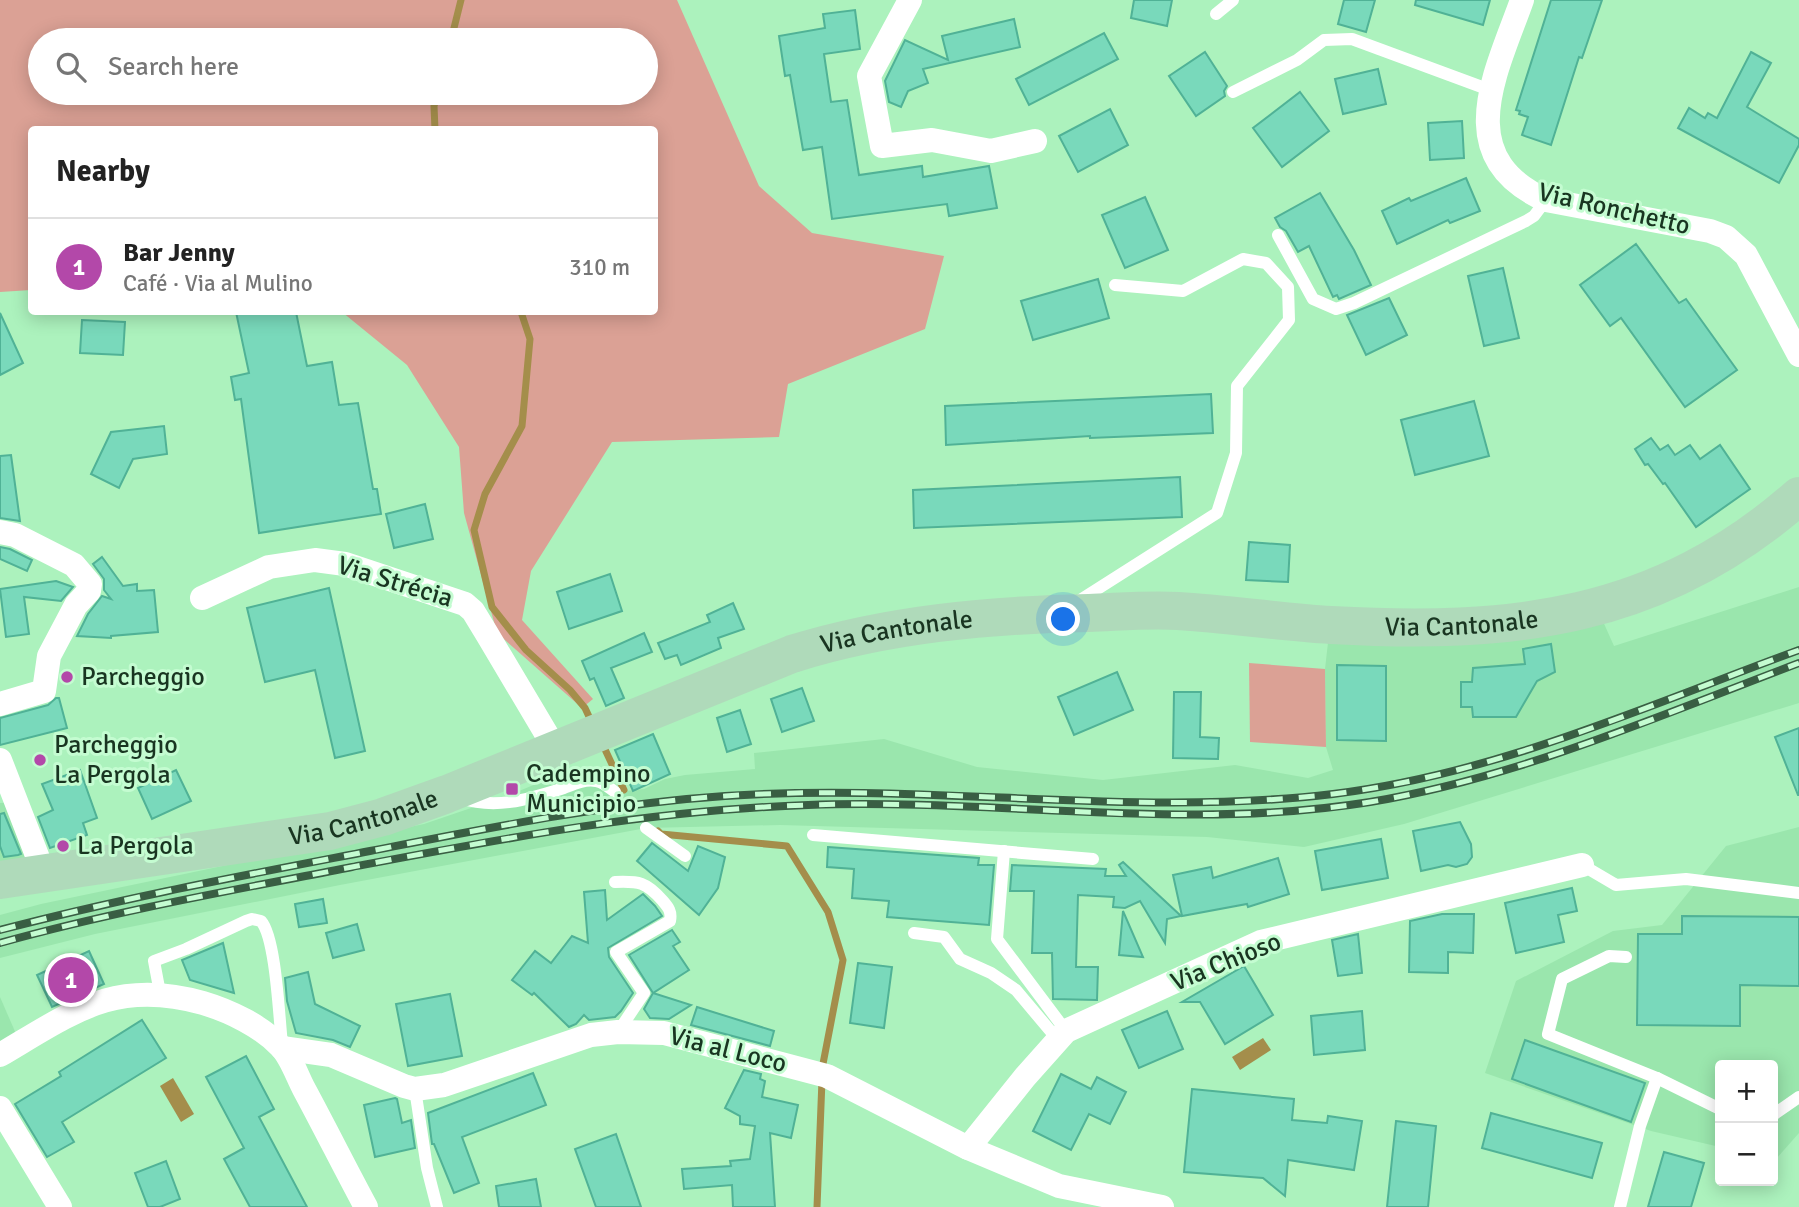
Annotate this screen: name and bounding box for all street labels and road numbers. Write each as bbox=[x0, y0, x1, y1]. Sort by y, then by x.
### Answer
street label: Via Ronchetto bbox=[1535, 176, 1693, 242]
street label: Via Strécia bbox=[333, 549, 457, 615]
street label: Via Cantonale bbox=[817, 603, 974, 661]
street label: Via Cantonale bbox=[1384, 603, 1541, 644]
street label: Via Cantonale bbox=[286, 782, 443, 853]
street label: Via Chioso bbox=[1166, 925, 1286, 999]
street label: Via al Loco bbox=[666, 1020, 790, 1080]

